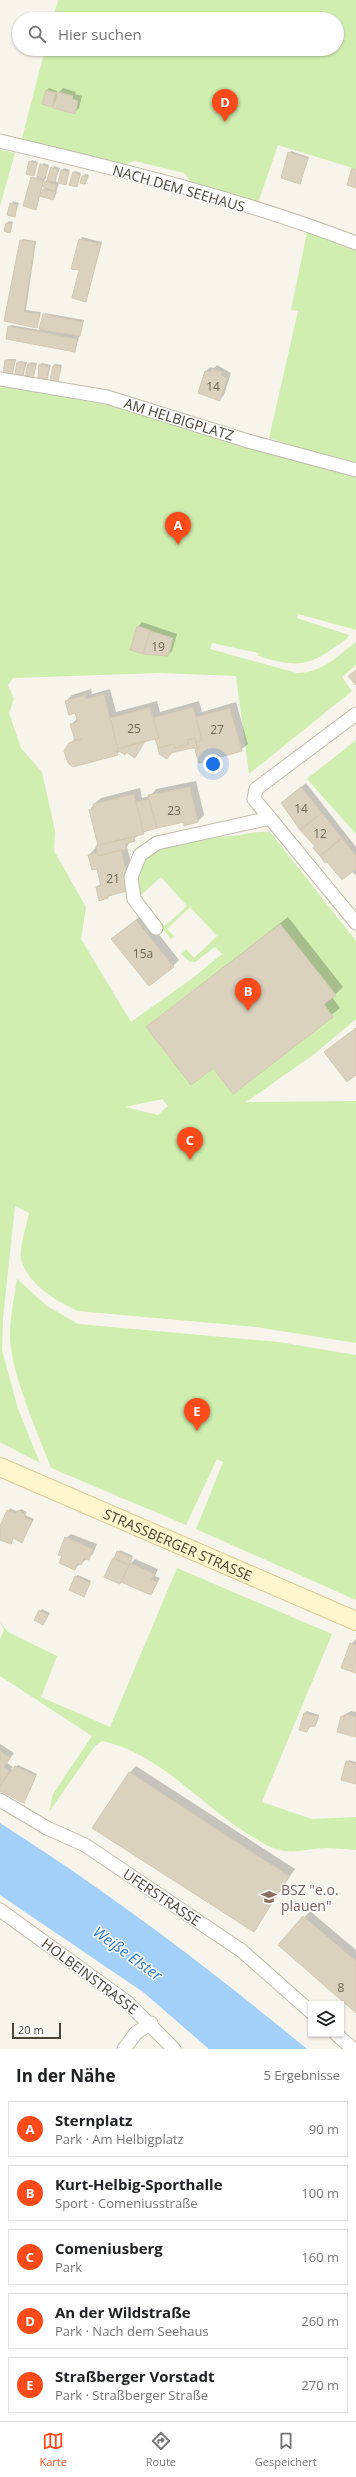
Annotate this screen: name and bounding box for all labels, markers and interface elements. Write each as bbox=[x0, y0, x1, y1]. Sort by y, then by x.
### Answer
search box bbox=[12, 12, 344, 56]
icon: search bbox=[26, 23, 48, 45]
text: Hier suchen bbox=[58, 24, 142, 44]
pin: D bbox=[212, 89, 238, 122]
street label: NACH DEM SEEHAUS bbox=[111, 160, 247, 216]
house number: 14 bbox=[206, 378, 220, 395]
street label: AM HELBIGPLATZ bbox=[122, 393, 236, 445]
pin: A bbox=[165, 512, 191, 545]
house number: 19 bbox=[151, 638, 165, 655]
house number: 25 bbox=[127, 720, 141, 737]
house number: 27 bbox=[210, 721, 224, 738]
your location bbox=[203, 754, 223, 774]
house number: 14 bbox=[294, 800, 308, 817]
house number: 23 bbox=[167, 802, 181, 819]
house number: 12 bbox=[313, 825, 327, 842]
house number: 21 bbox=[106, 870, 120, 887]
house number: 15a bbox=[133, 945, 153, 962]
pin: B bbox=[235, 978, 261, 1011]
pin: C bbox=[177, 1127, 203, 1160]
pin: E bbox=[184, 1398, 210, 1431]
street label: STRASSBERGER STRASSE bbox=[101, 1504, 255, 1585]
street label: UFERSTRASSE bbox=[119, 1864, 205, 1930]
place label: BSZ "e.o. plauen" bbox=[281, 1880, 339, 1915]
school or university icon: BSZ "e.o. plauen" bbox=[260, 1888, 278, 1906]
water label: Weiße Elster bbox=[90, 1921, 167, 1985]
street label: HOLBEINSTRASSE bbox=[38, 1934, 142, 2018]
house number: 8 bbox=[338, 1979, 345, 1996]
map controls bbox=[308, 2001, 344, 2037]
button: layers bbox=[308, 2001, 344, 2037]
scale bar bbox=[12, 2021, 61, 2040]
text: 20 m bbox=[18, 2022, 44, 2037]
text: In der Nähe bbox=[16, 2064, 115, 2087]
text: 5 Ergebnisse bbox=[263, 2066, 340, 2084]
text: Sternplatz bbox=[55, 2110, 132, 2130]
text: A bbox=[26, 2120, 34, 2138]
text: 90 m bbox=[309, 2120, 339, 2138]
text: Park · Am Helbigplatz bbox=[55, 2130, 184, 2148]
text: Kurt-Helbig-Sporthalle bbox=[55, 2174, 223, 2194]
text: B bbox=[26, 2184, 34, 2202]
text: 100 m bbox=[301, 2184, 339, 2202]
text: Sport · Comeniusstraße bbox=[55, 2194, 198, 2212]
text: Comeniusberg bbox=[55, 2238, 163, 2258]
text: C bbox=[26, 2248, 34, 2266]
text: 160 m bbox=[301, 2248, 339, 2266]
text: Park bbox=[55, 2258, 82, 2276]
text: An der Wildstraße bbox=[55, 2302, 191, 2322]
text: D bbox=[25, 2312, 35, 2330]
text: 260 m bbox=[301, 2312, 339, 2330]
text: Park · Nach dem Seehaus bbox=[55, 2322, 209, 2340]
text: Straßberger Vorstadt bbox=[55, 2366, 214, 2386]
text: E bbox=[26, 2376, 34, 2394]
text: 270 m bbox=[301, 2376, 339, 2394]
text: Park · Straßberger Straße bbox=[55, 2386, 208, 2404]
tab: Karte bbox=[39, 2430, 67, 2469]
tab: Route bbox=[146, 2430, 176, 2469]
tab: Gespeichert bbox=[255, 2430, 317, 2469]

